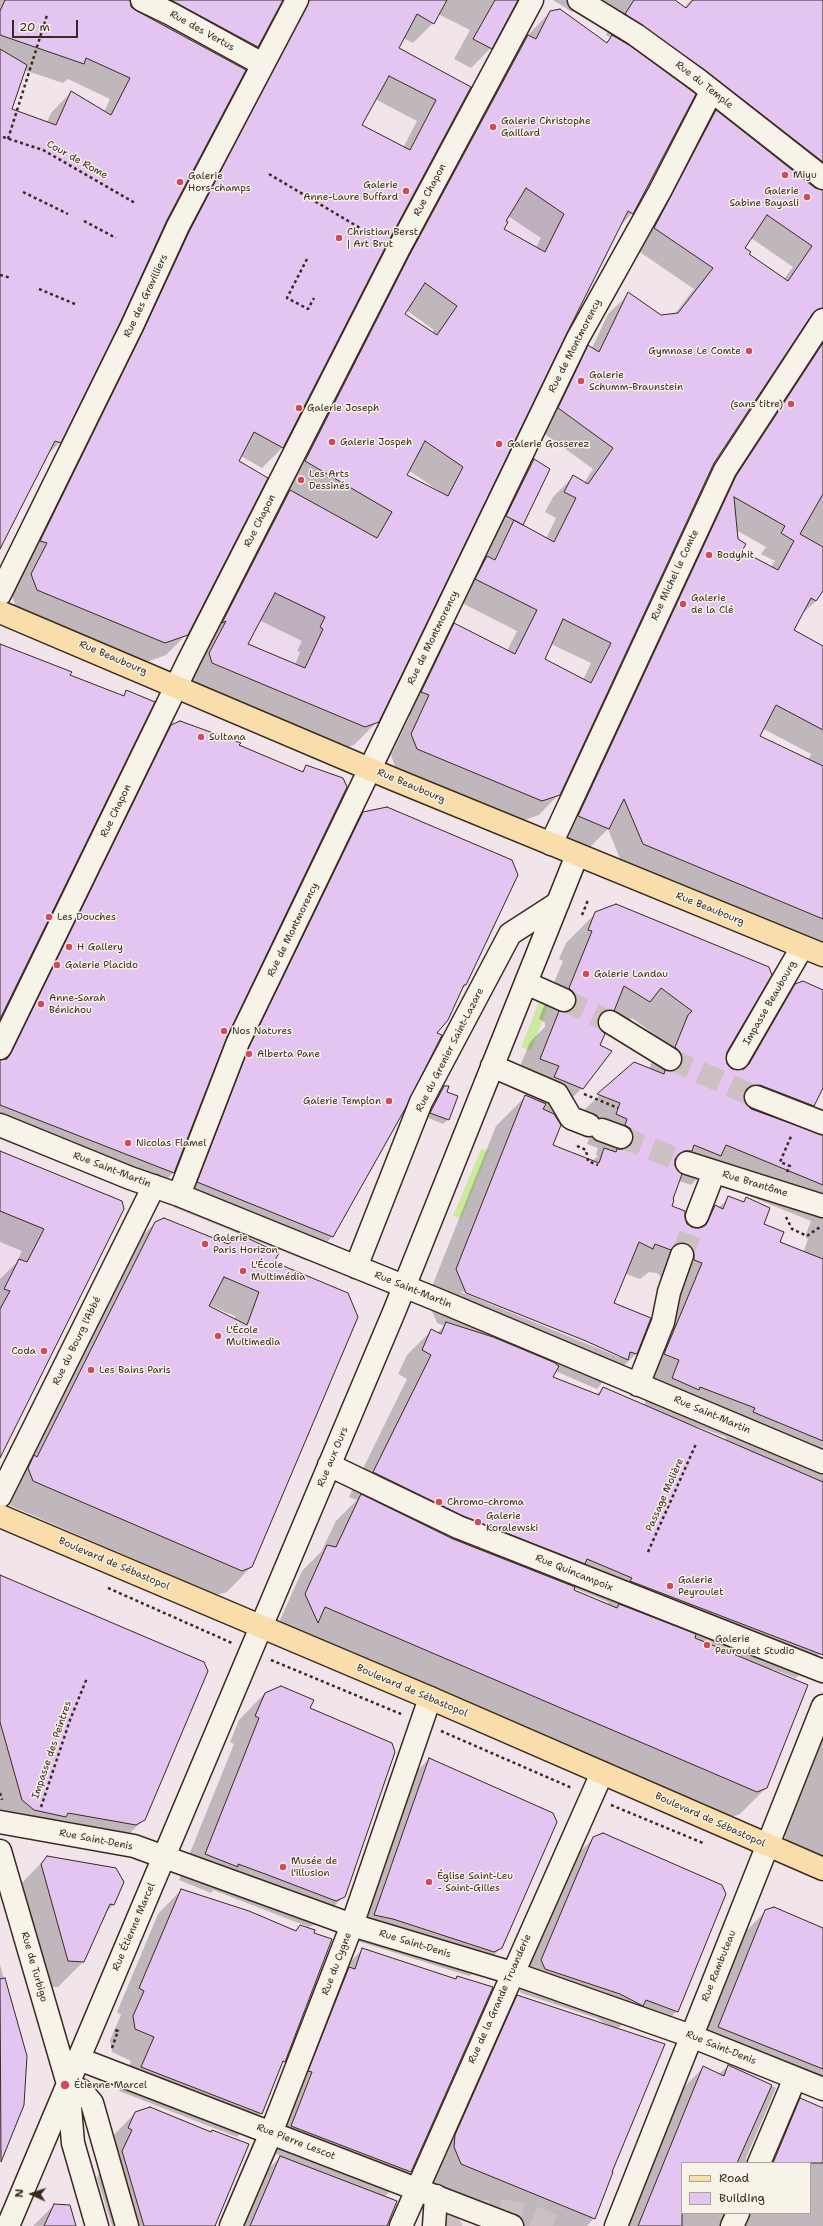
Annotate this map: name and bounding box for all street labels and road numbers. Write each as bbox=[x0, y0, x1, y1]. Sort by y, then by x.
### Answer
street label: Rue des Vertus bbox=[168, 8, 236, 54]
street label: Rue du Temple bbox=[673, 59, 735, 111]
street label: Cour de Rome bbox=[44, 138, 110, 182]
street label: Rue Chapon bbox=[411, 162, 449, 218]
street label: Rue des Gravilliers bbox=[121, 252, 171, 340]
street label: Rue de Montmorency bbox=[546, 297, 604, 395]
street label: Rue Chapon bbox=[242, 493, 278, 549]
street label: Rue Michel le Comte bbox=[649, 528, 701, 622]
street label: Rue de Montmorency bbox=[405, 589, 461, 687]
street label: Rue Beaubourg bbox=[77, 638, 149, 678]
street label: Rue Beaubourg bbox=[375, 766, 447, 806]
street label: Rue Chapon bbox=[98, 783, 134, 839]
street label: Rue de Montmorency bbox=[265, 881, 321, 979]
street label: Rue Beaubourg bbox=[674, 890, 746, 928]
street label: Impasse Beaubourg bbox=[741, 959, 799, 1047]
street label: Rue du Grenier Saint-Lazare bbox=[413, 986, 487, 1114]
street label: Rue Saint-Martin bbox=[71, 1150, 153, 1190]
street label: Rue Brantôme bbox=[721, 1168, 789, 1200]
street label: Rue Saint-Martin bbox=[373, 1269, 453, 1311]
street label: Rue du Bourg l'Abbé bbox=[50, 1295, 104, 1387]
street label: Rue Saint-Martin bbox=[672, 1393, 752, 1437]
street label: Rue aux Ours bbox=[315, 1425, 351, 1489]
street label: Passage Molière bbox=[643, 1457, 687, 1533]
street label: Boulevard de Sébastopol bbox=[57, 1535, 171, 1593]
street label: Rue Quincampoix bbox=[534, 1552, 614, 1594]
street label: Boulevard de Sébastopol bbox=[355, 1662, 469, 1720]
street label: Impasse des Peintres bbox=[30, 1699, 74, 1801]
street label: Boulevard de Sébastopol bbox=[653, 1790, 767, 1850]
street label: Rue Saint-Denis bbox=[58, 1827, 134, 1853]
street label: Rue Étienne Marcel bbox=[110, 1881, 158, 1973]
street label: Rue Saint-Denis bbox=[377, 1927, 453, 1961]
street label: Rue Rambuteau bbox=[699, 1928, 739, 2004]
street label: Rue de Turbigo bbox=[18, 1930, 50, 2004]
street label: Rue du Cygne bbox=[320, 1931, 354, 1997]
street label: Rue de la Grande Truanderie bbox=[466, 1932, 534, 2066]
street label: Rue Saint-Denis bbox=[684, 2028, 758, 2068]
street label: Rue Pierre Lescot bbox=[255, 2121, 337, 2163]

